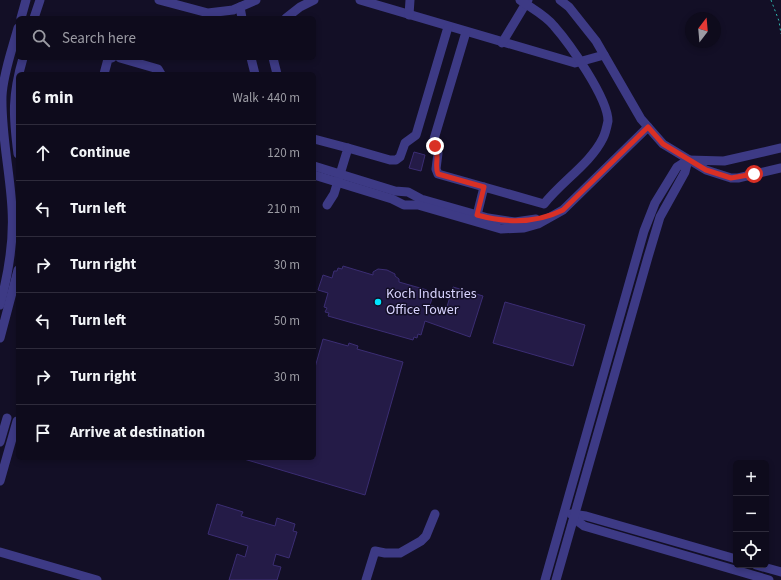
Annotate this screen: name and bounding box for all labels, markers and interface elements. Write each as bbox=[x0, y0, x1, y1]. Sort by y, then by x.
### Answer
north arrow bbox=[685, 12, 721, 48]
search box bbox=[16, 16, 316, 60]
icon: search bbox=[30, 27, 52, 49]
text: Search here bbox=[62, 28, 136, 49]
text: 6 min bbox=[32, 86, 73, 110]
text: Walk · 440 m bbox=[232, 89, 300, 107]
route end bbox=[426, 137, 444, 155]
icon: ahead bbox=[32, 142, 54, 164]
text: Continue bbox=[70, 142, 130, 163]
text: 120 m bbox=[267, 144, 300, 162]
route start bbox=[745, 165, 763, 183]
icon: left bbox=[32, 198, 54, 220]
text: Turn left bbox=[70, 198, 126, 219]
text: 210 m bbox=[267, 200, 300, 218]
icon: right bbox=[32, 254, 54, 276]
text: Turn right bbox=[70, 254, 136, 275]
text: 30 m bbox=[274, 256, 300, 274]
place label: Koch Industries Office Tower bbox=[386, 284, 477, 320]
marker: Koch Industries Office Tower bbox=[373, 297, 383, 307]
icon: left bbox=[32, 310, 54, 332]
text: Turn left bbox=[70, 310, 126, 331]
text: 50 m bbox=[274, 312, 300, 330]
icon: right bbox=[32, 366, 54, 388]
text: Turn right bbox=[70, 366, 136, 387]
text: 30 m bbox=[274, 368, 300, 386]
icon: arrive bbox=[32, 422, 54, 444]
text: Arrive at destination bbox=[70, 422, 205, 443]
map controls bbox=[733, 460, 769, 568]
button: + bbox=[733, 460, 769, 496]
button: − bbox=[733, 496, 769, 532]
button: locate bbox=[733, 532, 769, 568]

